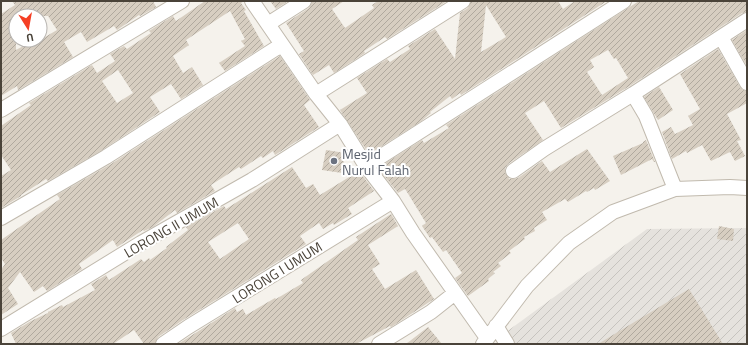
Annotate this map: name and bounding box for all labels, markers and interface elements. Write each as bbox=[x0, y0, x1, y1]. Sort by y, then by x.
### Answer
north arrow bbox=[8, 8, 48, 48]
text: U bbox=[25, 29, 35, 46]
place label: Mesjid Nurul Falah bbox=[342, 143, 409, 180]
marker: Mesjid Nurul Falah bbox=[329, 156, 339, 166]
street label: LORONG II UMUM bbox=[120, 191, 222, 263]
street label: LORONG I UMUM bbox=[228, 236, 326, 308]

